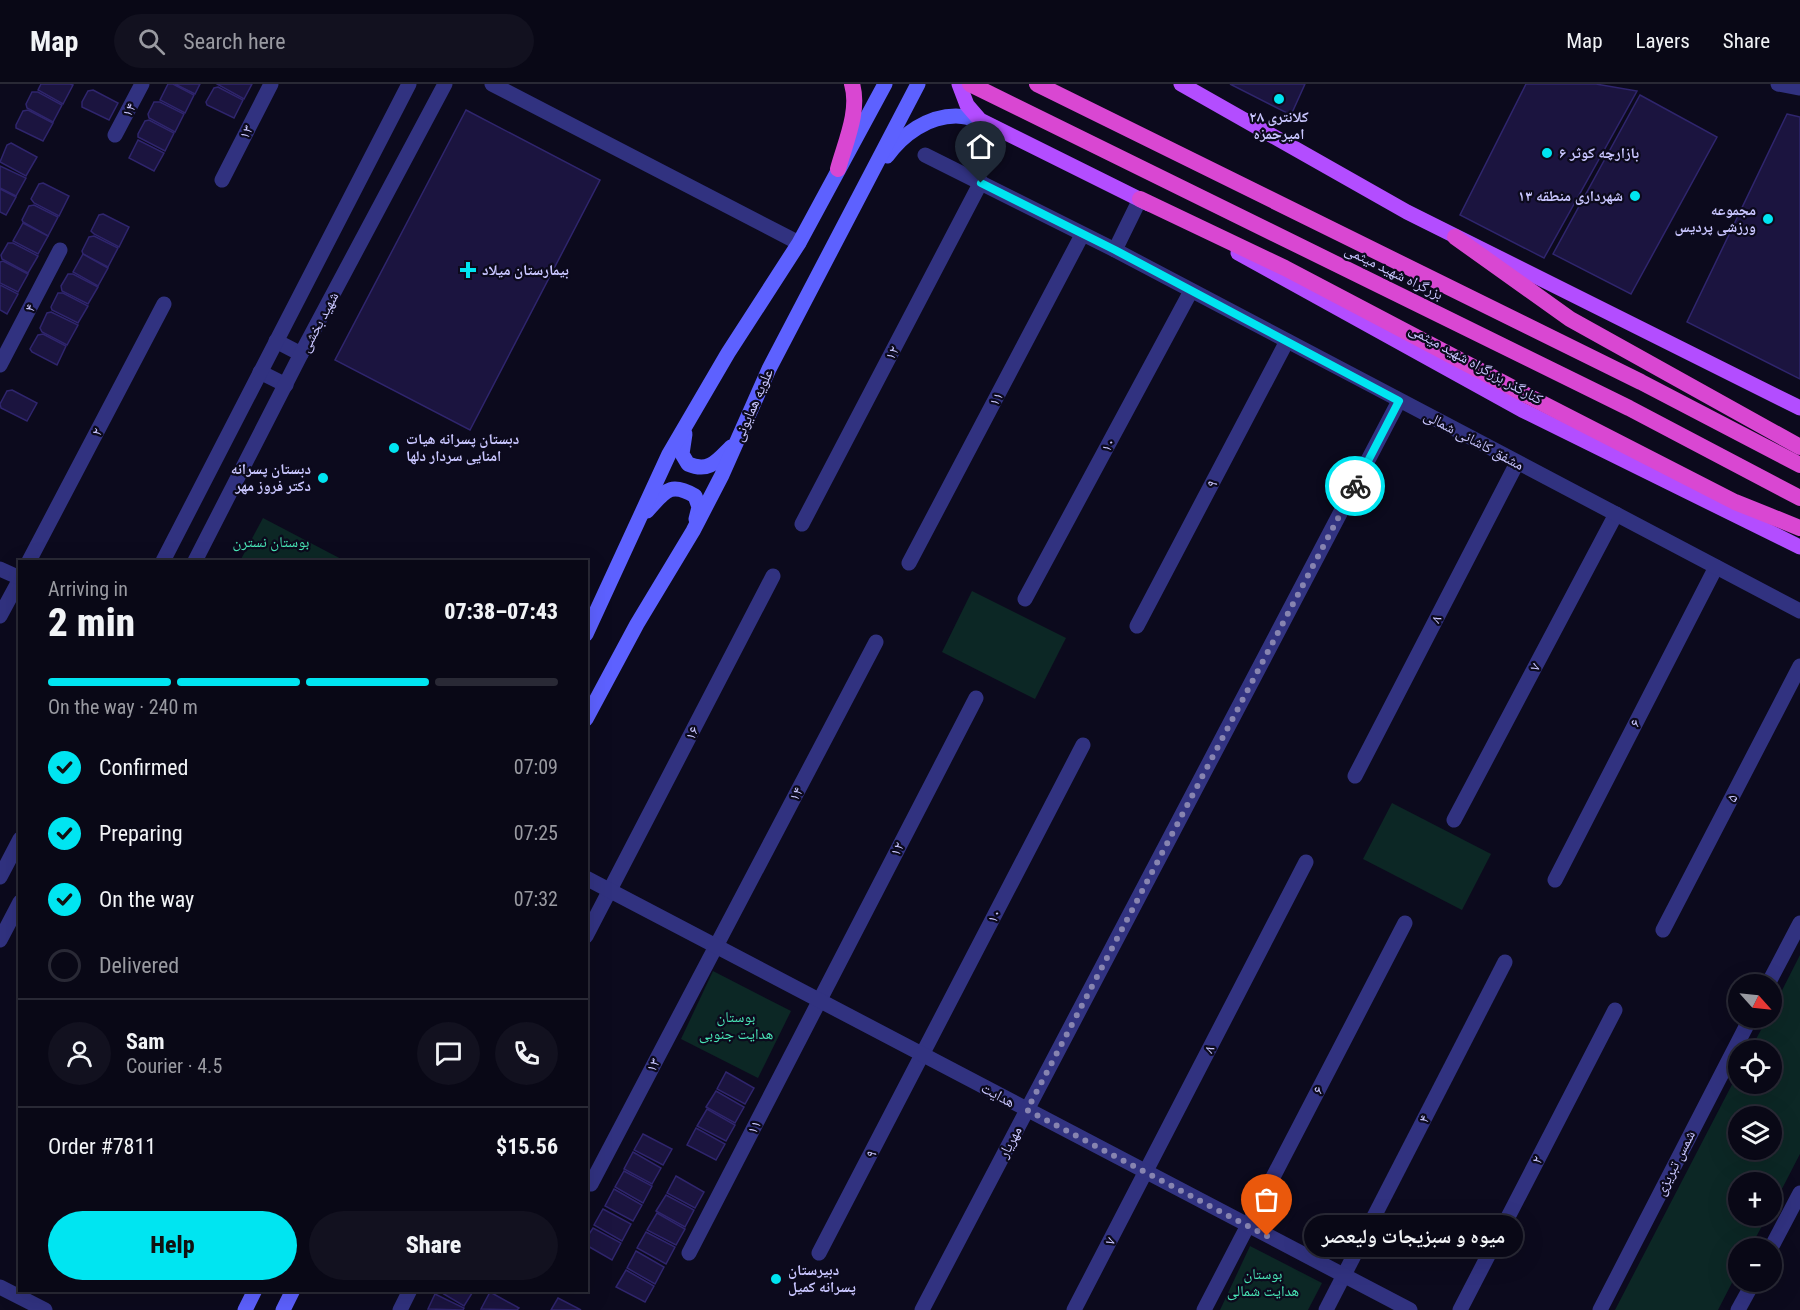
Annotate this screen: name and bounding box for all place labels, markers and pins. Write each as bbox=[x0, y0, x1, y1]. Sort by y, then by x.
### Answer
marker: کلانتری ۲۸ امیرحمزه bbox=[1272, 92, 1286, 106]
place label: کلانتری ۲۸ امیرحمزه bbox=[1249, 108, 1309, 143]
pin bbox=[955, 121, 1006, 183]
place label: بازارچه کوثر ۶ bbox=[1559, 144, 1639, 162]
marker: بازارچه کوثر ۶ bbox=[1540, 146, 1554, 160]
place label: شهرداری منطقه ۱۳ bbox=[1518, 187, 1623, 205]
marker: شهرداری منطقه ۱۳ bbox=[1628, 189, 1642, 203]
place label: مجموعه ورزشی پردیس bbox=[1675, 201, 1756, 236]
marker: مجموعه ورزشی پردیس bbox=[1761, 212, 1775, 226]
marker: بیمارستان میلاد bbox=[459, 261, 477, 279]
place label: بیمارستان میلاد bbox=[482, 261, 569, 279]
place label: دبستان پسرانه هیات امنایی سردار دلها bbox=[406, 430, 519, 465]
marker: دبستان پسرانه هیات امنایی سردار دلها bbox=[387, 441, 401, 455]
place label: دبستان پسرانه دکتر فروز مهر bbox=[231, 460, 311, 495]
marker: دبستان پسرانه دکتر فروز مهر bbox=[316, 471, 330, 485]
pin bbox=[1241, 1174, 1292, 1236]
callout: میوه و سبزیجات ولیعصر bbox=[1303, 1215, 1522, 1257]
place label: دبیرستان پسرانه کمیل bbox=[788, 1261, 856, 1296]
marker: دبیرستان پسرانه کمیل bbox=[769, 1272, 783, 1286]

